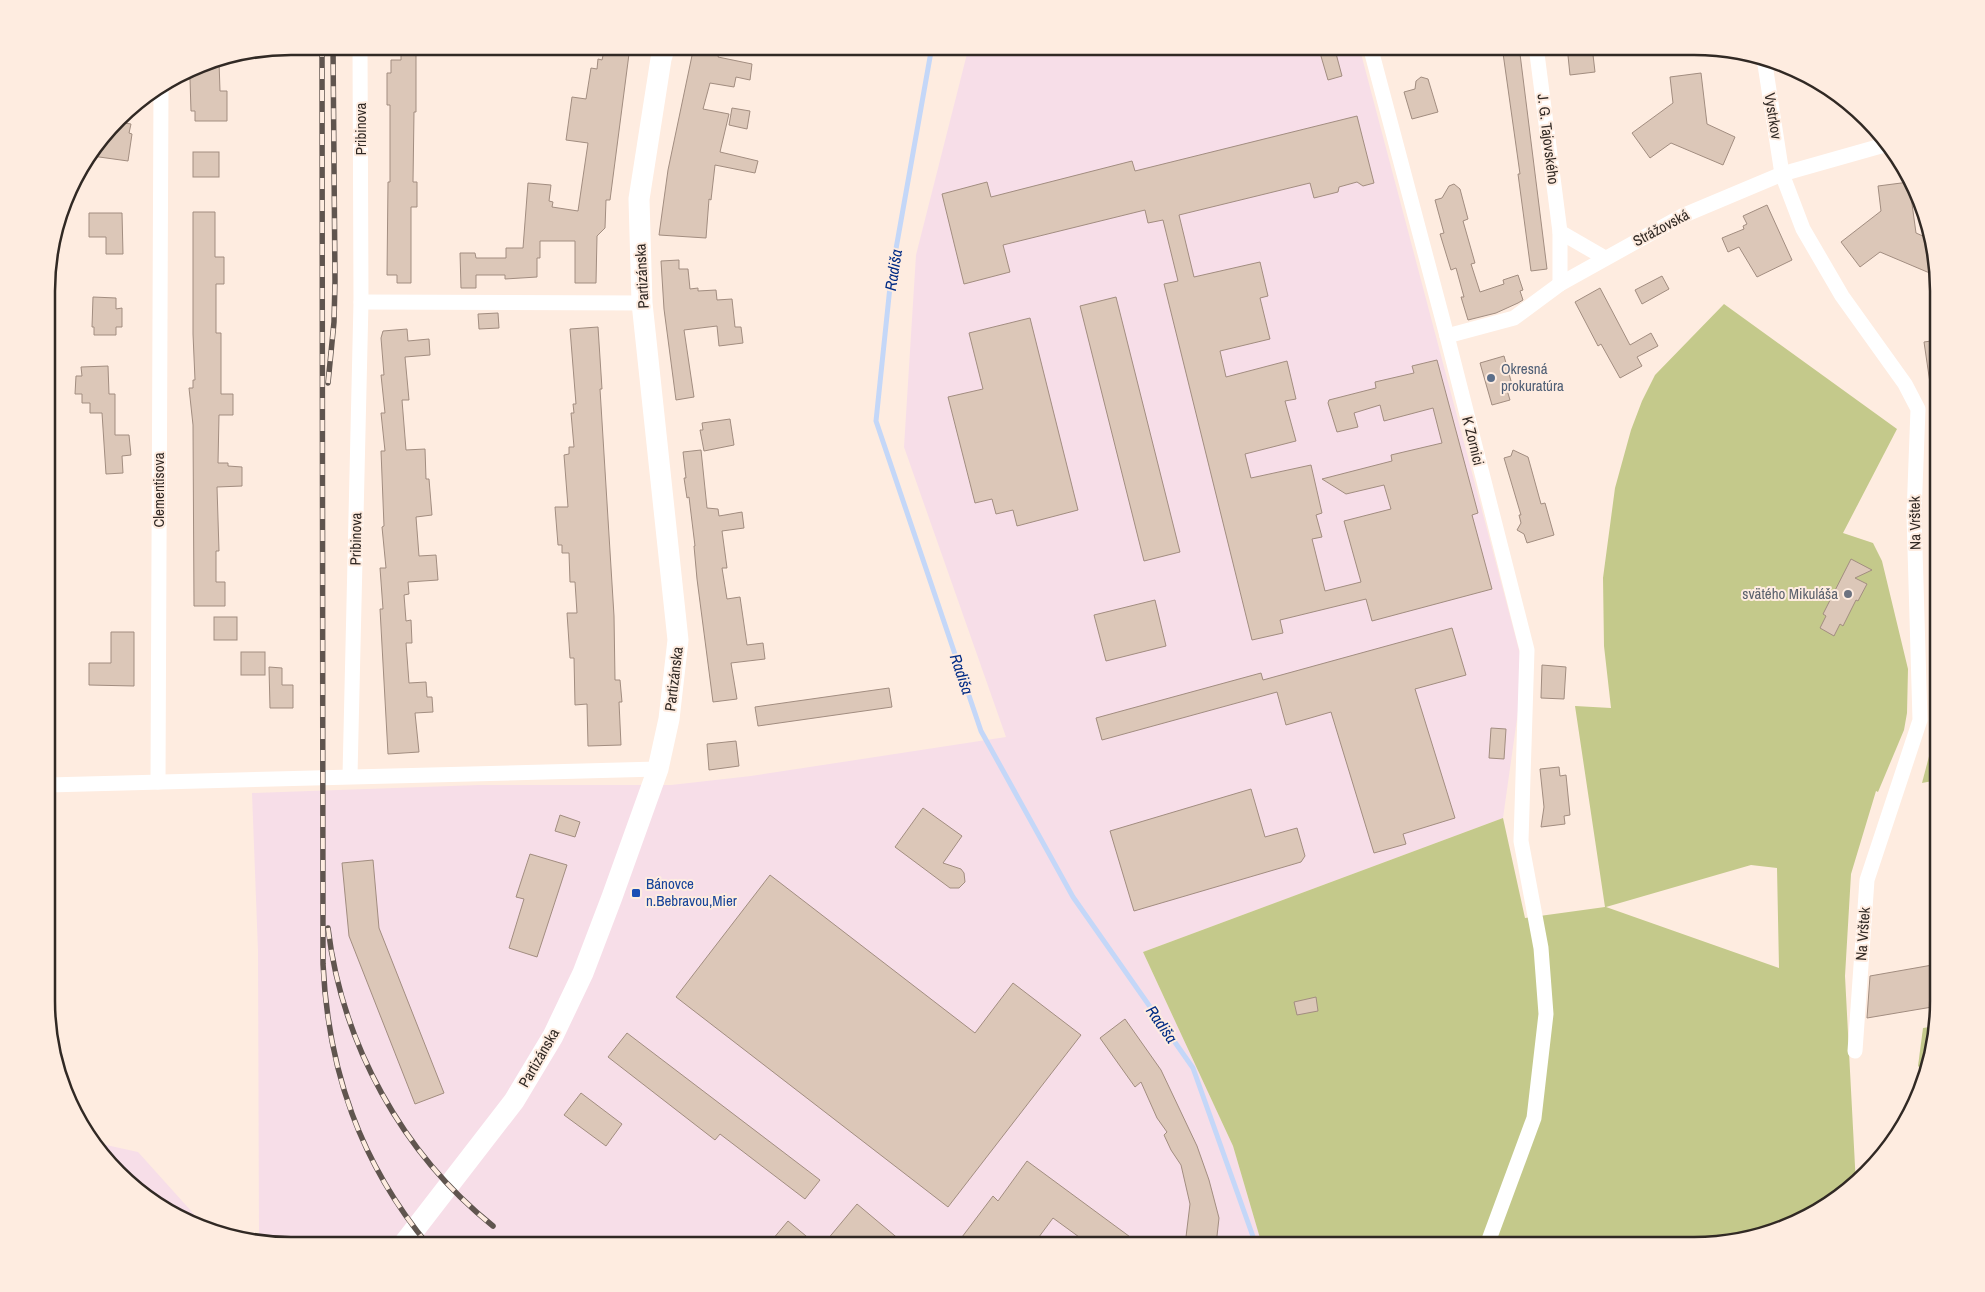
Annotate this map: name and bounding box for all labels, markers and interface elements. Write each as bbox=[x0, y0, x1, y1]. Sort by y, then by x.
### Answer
street label: Vystrkov bbox=[1759, 91, 1788, 141]
street label: J. G. Tajovského bbox=[1533, 93, 1564, 186]
street label: Pribinova bbox=[350, 103, 371, 155]
street label: Strážovská bbox=[1629, 204, 1693, 251]
street label: Partizánska bbox=[629, 243, 654, 309]
water label: Radiša bbox=[879, 248, 907, 292]
place label: Okresná prokuratúra bbox=[1501, 358, 1564, 396]
marker: Okresná prokuratúra bbox=[1485, 372, 1497, 384]
street label: K Zornici bbox=[1457, 414, 1490, 468]
street label: Clementisova bbox=[148, 452, 169, 528]
street label: Na Vrštek bbox=[1904, 495, 1925, 550]
street label: Pribinova bbox=[345, 512, 366, 565]
place label: svätého Mikuláša bbox=[1742, 583, 1838, 604]
marker: svätého Mikuláša bbox=[1842, 588, 1854, 600]
street label: Partizánska bbox=[659, 645, 688, 712]
water label: Radiša bbox=[945, 651, 979, 697]
place label: Bánovce n.Bebravou,Mier bbox=[646, 873, 737, 911]
marker: Bánovce n.Bebravou,Mier bbox=[630, 887, 642, 899]
street label: Na Vrštek bbox=[1850, 906, 1875, 961]
water label: Radiša bbox=[1141, 1001, 1183, 1047]
street label: Partizánska bbox=[513, 1024, 564, 1091]

